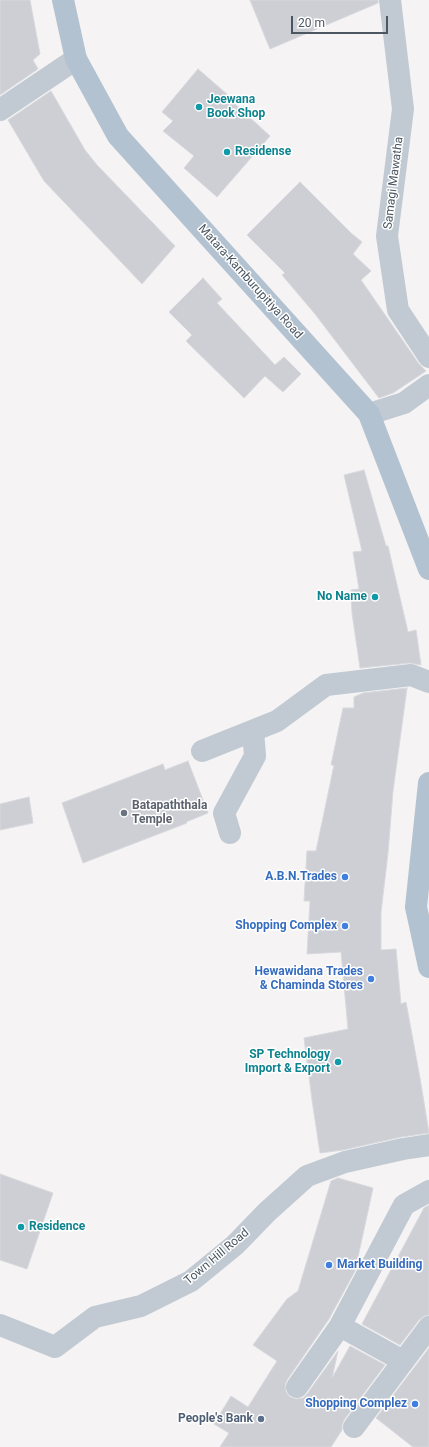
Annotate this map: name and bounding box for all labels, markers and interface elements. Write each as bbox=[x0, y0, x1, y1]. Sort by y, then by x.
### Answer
scale bar bbox=[293, 8, 390, 34]
text: 20 m bbox=[298, 16, 325, 30]
place label: Jeewana Book Shop bbox=[207, 93, 265, 121]
marker: Jeewana Book Shop bbox=[194, 102, 204, 112]
street label: Samagi Mawatha bbox=[381, 136, 407, 230]
place label: Residense bbox=[235, 145, 291, 159]
marker: Residense bbox=[222, 147, 232, 157]
street label: Matara-Kamburupitiya Road bbox=[195, 222, 305, 342]
place label: No Name bbox=[317, 590, 367, 604]
marker: No Name bbox=[370, 592, 380, 602]
place label: Batapaththala Temple bbox=[132, 799, 207, 827]
marker: Batapaththala Temple bbox=[119, 808, 129, 818]
place label: A.B.N.Trades bbox=[265, 870, 337, 884]
marker: A.B.N.Trades bbox=[340, 872, 350, 882]
place label: Shopping Complex bbox=[235, 919, 337, 933]
marker: Shopping Complex bbox=[340, 921, 350, 931]
place label: Hewawidana Trades & Chaminda Stores bbox=[254, 965, 363, 993]
marker: Hewawidana Trades & Chaminda Stores bbox=[366, 974, 376, 984]
place label: SP Technology Import & Export bbox=[245, 1048, 330, 1076]
marker: SP Technology Import & Export bbox=[333, 1057, 343, 1067]
place label: Residence bbox=[29, 1220, 85, 1234]
marker: Residence bbox=[16, 1222, 26, 1232]
street label: Town Hill Road bbox=[182, 1226, 252, 1288]
place label: Market Building bbox=[337, 1258, 422, 1272]
marker: Market Building bbox=[324, 1260, 334, 1270]
place label: Shopping Complez bbox=[305, 1397, 407, 1411]
marker: Shopping Complez bbox=[410, 1399, 420, 1409]
place label: People's Bank bbox=[178, 1412, 253, 1426]
marker: People's Bank bbox=[256, 1414, 266, 1424]

